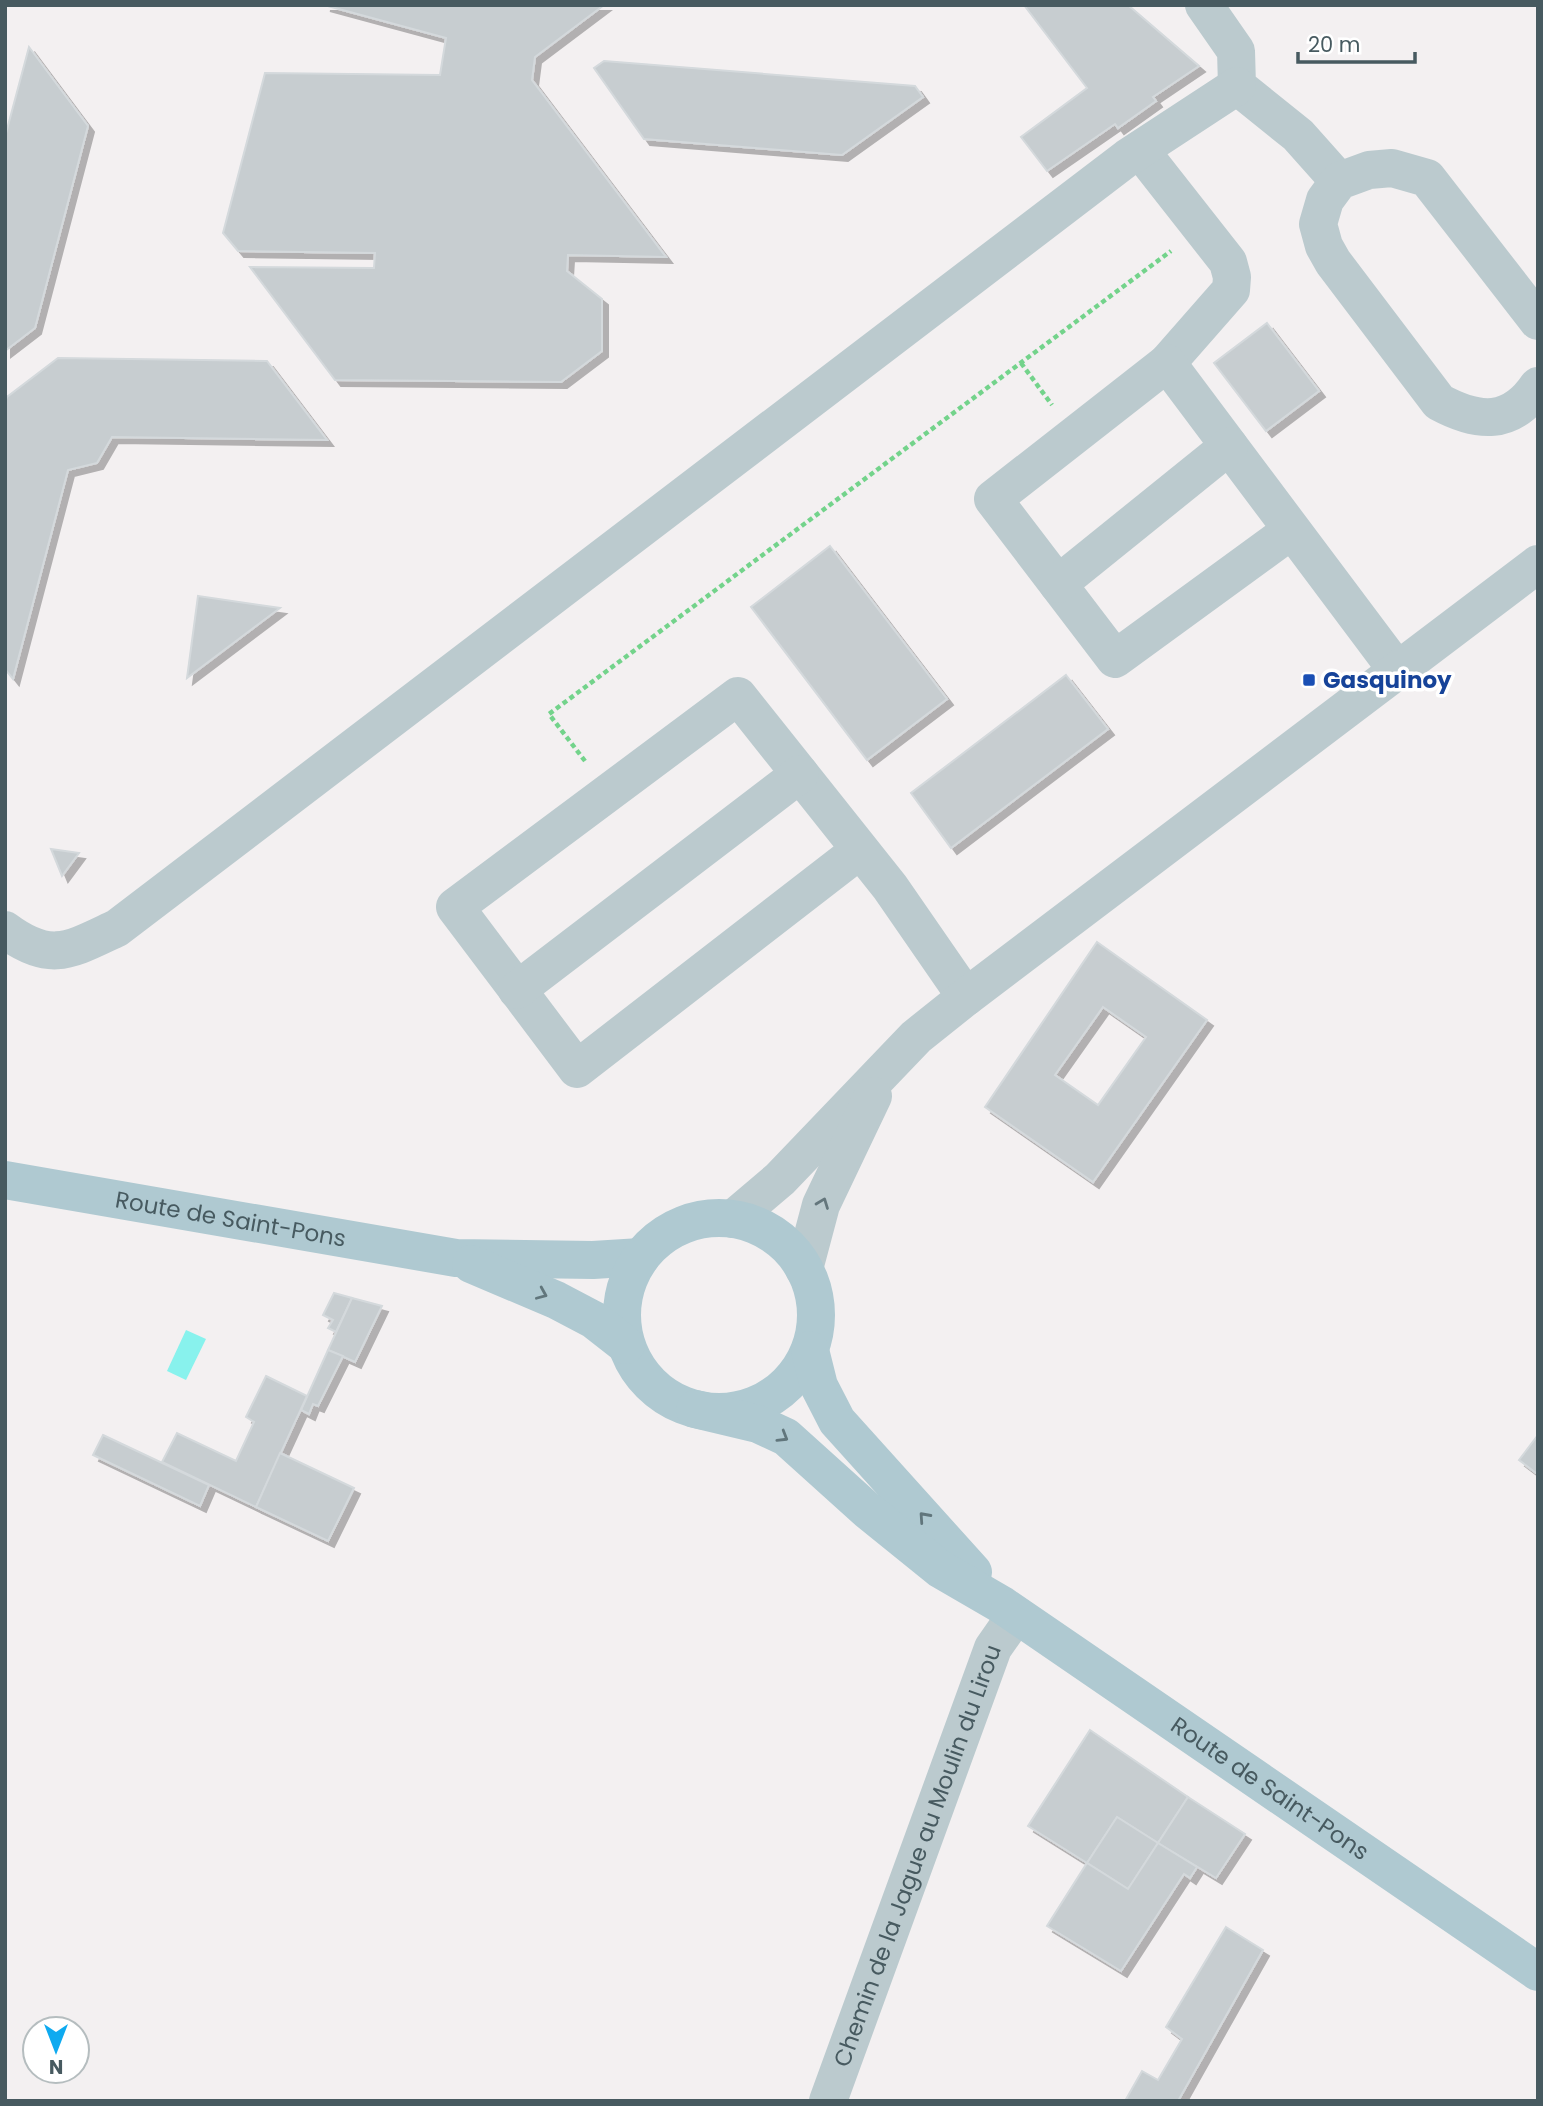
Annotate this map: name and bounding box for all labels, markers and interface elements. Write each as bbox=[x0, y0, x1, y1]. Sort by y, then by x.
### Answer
scale bar bbox=[1298, 21, 1415, 65]
text: 20 m bbox=[1308, 30, 1361, 59]
place label: Gasquinoy bbox=[1323, 664, 1452, 696]
marker: Gasquinoy bbox=[1301, 672, 1317, 688]
street label: Route de Saint-Pons bbox=[113, 1183, 348, 1255]
one-way arrow bbox=[815, 1198, 829, 1210]
one-way arrow bbox=[534, 1286, 547, 1300]
one-way arrow bbox=[775, 1429, 788, 1442]
one-way arrow bbox=[920, 1513, 932, 1526]
street label: Chemin de la Jague au Moulin du Lirou bbox=[826, 1640, 1009, 2071]
street label: Route de Saint-Pons bbox=[1165, 1709, 1375, 1868]
north arrow bbox=[21, 2015, 91, 2085]
text: N bbox=[49, 2053, 63, 2080]

